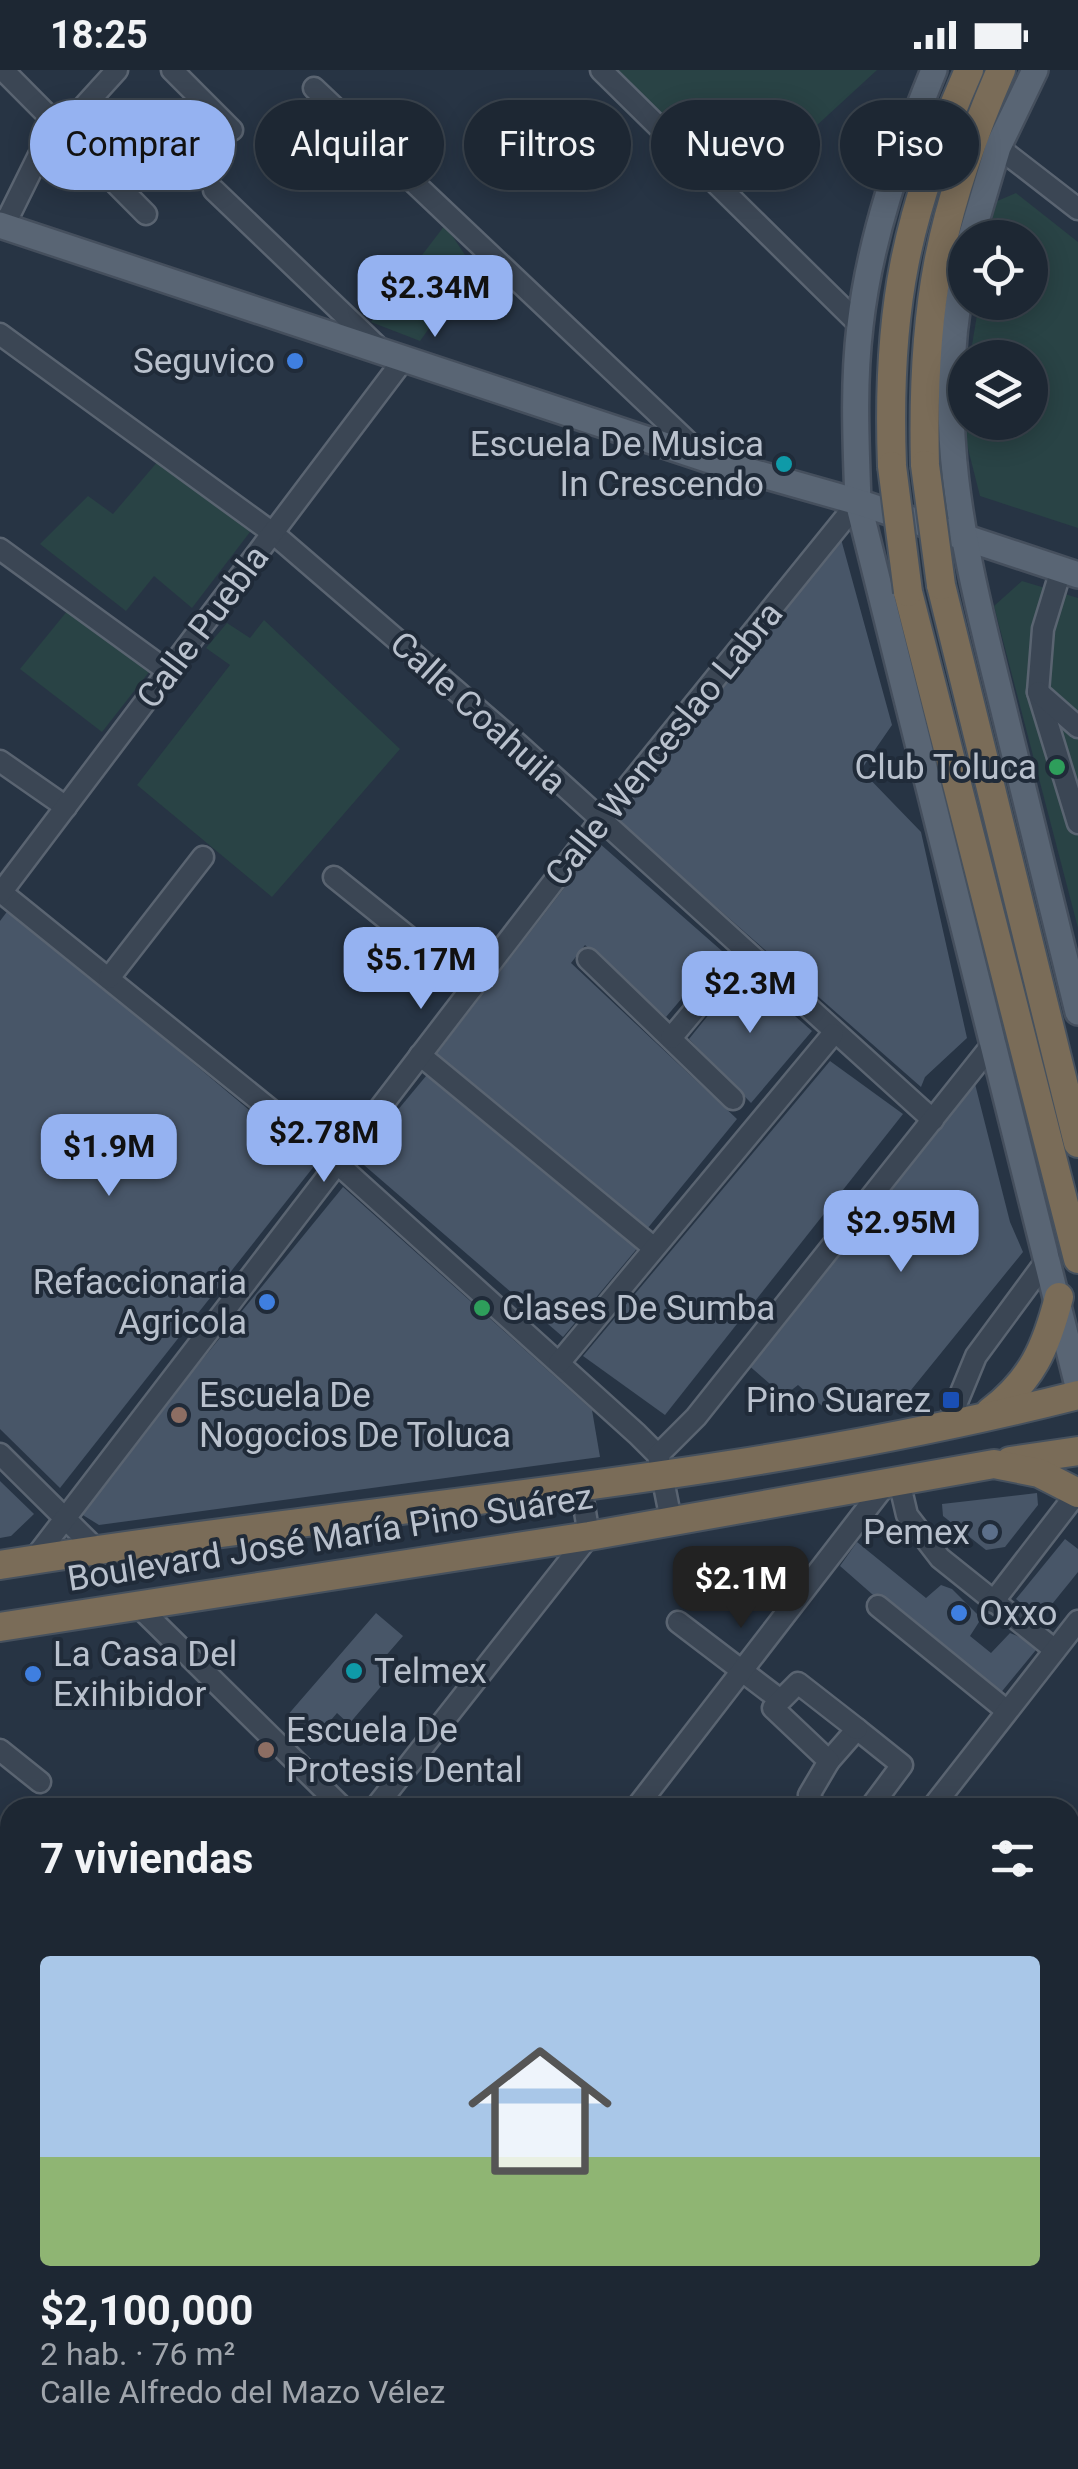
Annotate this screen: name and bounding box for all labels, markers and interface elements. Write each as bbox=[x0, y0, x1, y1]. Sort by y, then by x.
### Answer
text: 18:25 bbox=[50, 13, 148, 57]
chip: Comprar bbox=[30, 100, 235, 190]
chip: Alquilar bbox=[255, 100, 444, 190]
chip: Filtros bbox=[464, 100, 631, 190]
chip: Nuevo bbox=[651, 100, 820, 190]
chip: Piso bbox=[840, 100, 979, 190]
map controls bbox=[948, 220, 1048, 440]
button: locate bbox=[948, 220, 1048, 320]
pin: $2.34M bbox=[354, 255, 516, 340]
text: $2.34M bbox=[380, 268, 490, 306]
button: layers bbox=[948, 340, 1048, 440]
place label: Seguvico bbox=[133, 341, 275, 382]
marker: Seguvico bbox=[284, 350, 306, 372]
place label: Escuela De Musica In Crescendo bbox=[470, 424, 764, 505]
marker: Escuela De Musica In Crescendo bbox=[773, 453, 795, 475]
street label: Calle Puebla bbox=[128, 538, 278, 716]
street label: Calle Wenceslao Labra bbox=[537, 594, 791, 894]
street label: Calle Coahuila bbox=[382, 623, 574, 803]
place label: Club Toluca bbox=[854, 747, 1037, 788]
marker: Club Toluca bbox=[1046, 756, 1068, 778]
pin: $5.17M bbox=[340, 927, 502, 1012]
text: $5.17M bbox=[366, 940, 476, 978]
pin: $2.3M bbox=[680, 951, 820, 1036]
text: $2.3M bbox=[704, 964, 796, 1002]
pin: $2.78M bbox=[243, 1100, 405, 1185]
text: $2.78M bbox=[269, 1113, 379, 1151]
pin: $1.9M bbox=[39, 1114, 179, 1199]
text: $1.9M bbox=[63, 1127, 155, 1165]
pin: $2.95M bbox=[820, 1190, 982, 1275]
text: $2.95M bbox=[846, 1203, 956, 1241]
place label: Refaccionaria Agricola bbox=[33, 1262, 247, 1343]
place label: Clases De Sumba bbox=[502, 1288, 775, 1329]
marker: Refaccionaria Agricola bbox=[256, 1291, 278, 1313]
marker: Clases De Sumba bbox=[471, 1297, 493, 1319]
place label: Escuela De Nogocios De Toluca bbox=[199, 1375, 511, 1456]
place label: Pino Suarez bbox=[746, 1380, 931, 1421]
marker: Pino Suarez bbox=[940, 1389, 962, 1411]
marker: Escuela De Nogocios De Toluca bbox=[168, 1404, 190, 1426]
street label: Boulevard José María Pino Suárez bbox=[64, 1476, 596, 1600]
place label: Pemex bbox=[863, 1512, 970, 1553]
marker: Pemex bbox=[979, 1521, 1001, 1543]
pin: $2.1M bbox=[671, 1546, 811, 1631]
text: $2.1M bbox=[695, 1559, 787, 1597]
place label: Oxxo bbox=[979, 1593, 1057, 1634]
marker: Oxxo bbox=[948, 1602, 970, 1624]
place label: La Casa Del Exihibidor bbox=[53, 1634, 237, 1715]
place label: Telmex bbox=[374, 1651, 487, 1692]
marker: Telmex bbox=[343, 1660, 365, 1682]
marker: La Casa Del Exihibidor bbox=[22, 1663, 44, 1685]
place label: Escuela De Protesis Dental bbox=[286, 1710, 523, 1791]
marker: Escuela De Protesis Dental bbox=[255, 1739, 277, 1761]
icon: filters bbox=[985, 1831, 1040, 1886]
text: 7 viviendas bbox=[40, 1834, 253, 1883]
icon: home bbox=[450, 2021, 630, 2201]
text: $2,100,000 bbox=[40, 2286, 253, 2335]
text: 2 hab. · 76 m² bbox=[40, 2335, 235, 2373]
text: Calle Alfredo del Mazo Vélez bbox=[40, 2373, 445, 2411]

